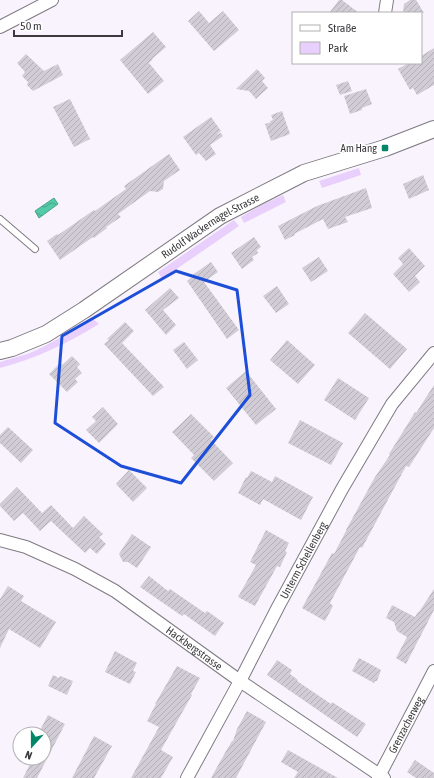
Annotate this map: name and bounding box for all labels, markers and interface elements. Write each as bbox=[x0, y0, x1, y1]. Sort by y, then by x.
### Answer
scale bar bbox=[14, 12, 122, 38]
legend bbox=[292, 12, 422, 64]
text: 50 m bbox=[20, 19, 42, 33]
text: Straße bbox=[328, 21, 356, 35]
text: Park bbox=[328, 41, 349, 55]
place label: Am Hang bbox=[341, 142, 377, 154]
marker: Am Hang bbox=[380, 143, 390, 153]
street label: Rudolf Wackernagel-Strasse bbox=[159, 191, 261, 261]
street label: Unterm Schellenberg bbox=[278, 519, 329, 601]
street label: Hackbergstrasse bbox=[164, 624, 225, 672]
street label: Grenzacherweg bbox=[386, 694, 426, 755]
north arrow bbox=[12, 726, 52, 766]
text: N bbox=[23, 749, 34, 762]

